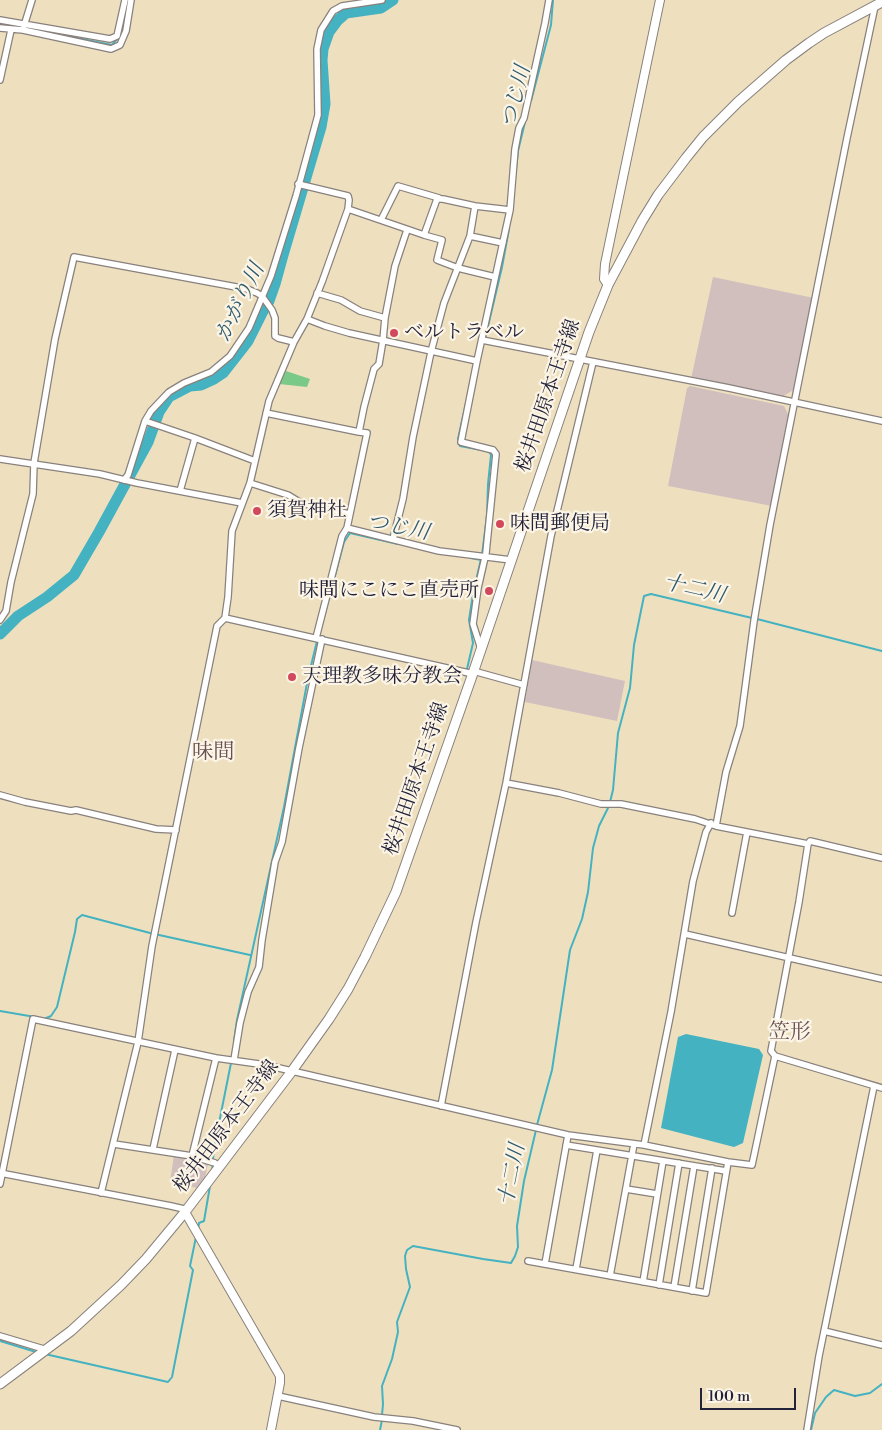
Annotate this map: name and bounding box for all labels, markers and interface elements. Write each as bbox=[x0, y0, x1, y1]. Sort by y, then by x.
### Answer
water label: つじ川 bbox=[497, 63, 537, 131]
water label: かがり川 bbox=[211, 260, 271, 346]
street label: 桜井田原本王寺線 bbox=[512, 316, 586, 476]
place label: ベルトラベル bbox=[404, 321, 524, 345]
marker: ベルトラベル bbox=[388, 327, 400, 339]
place label: 須賀神社 bbox=[267, 499, 347, 523]
marker: 須賀神社 bbox=[251, 505, 263, 517]
water label: つじ川 bbox=[365, 510, 431, 546]
place label: 味間郵便局 bbox=[510, 512, 610, 536]
marker: 味間郵便局 bbox=[494, 518, 506, 530]
water label: 十二川 bbox=[660, 571, 728, 609]
place label: 味間にこにこ直売所 bbox=[299, 579, 479, 603]
marker: 味間にこにこ直売所 bbox=[483, 585, 495, 597]
place label: 天理教多味分教会 bbox=[302, 665, 462, 689]
marker: 天理教多味分教会 bbox=[286, 671, 298, 683]
street label: 桜井田原本王寺線 bbox=[380, 699, 454, 859]
district label: 味間 bbox=[192, 740, 234, 766]
district label: 笠形 bbox=[769, 1020, 811, 1046]
street label: 桜井田原本王寺線 bbox=[169, 1056, 285, 1198]
water label: 十二川 bbox=[495, 1142, 531, 1208]
scale bar bbox=[702, 1378, 798, 1410]
text: 100 m bbox=[708, 1387, 750, 1406]

